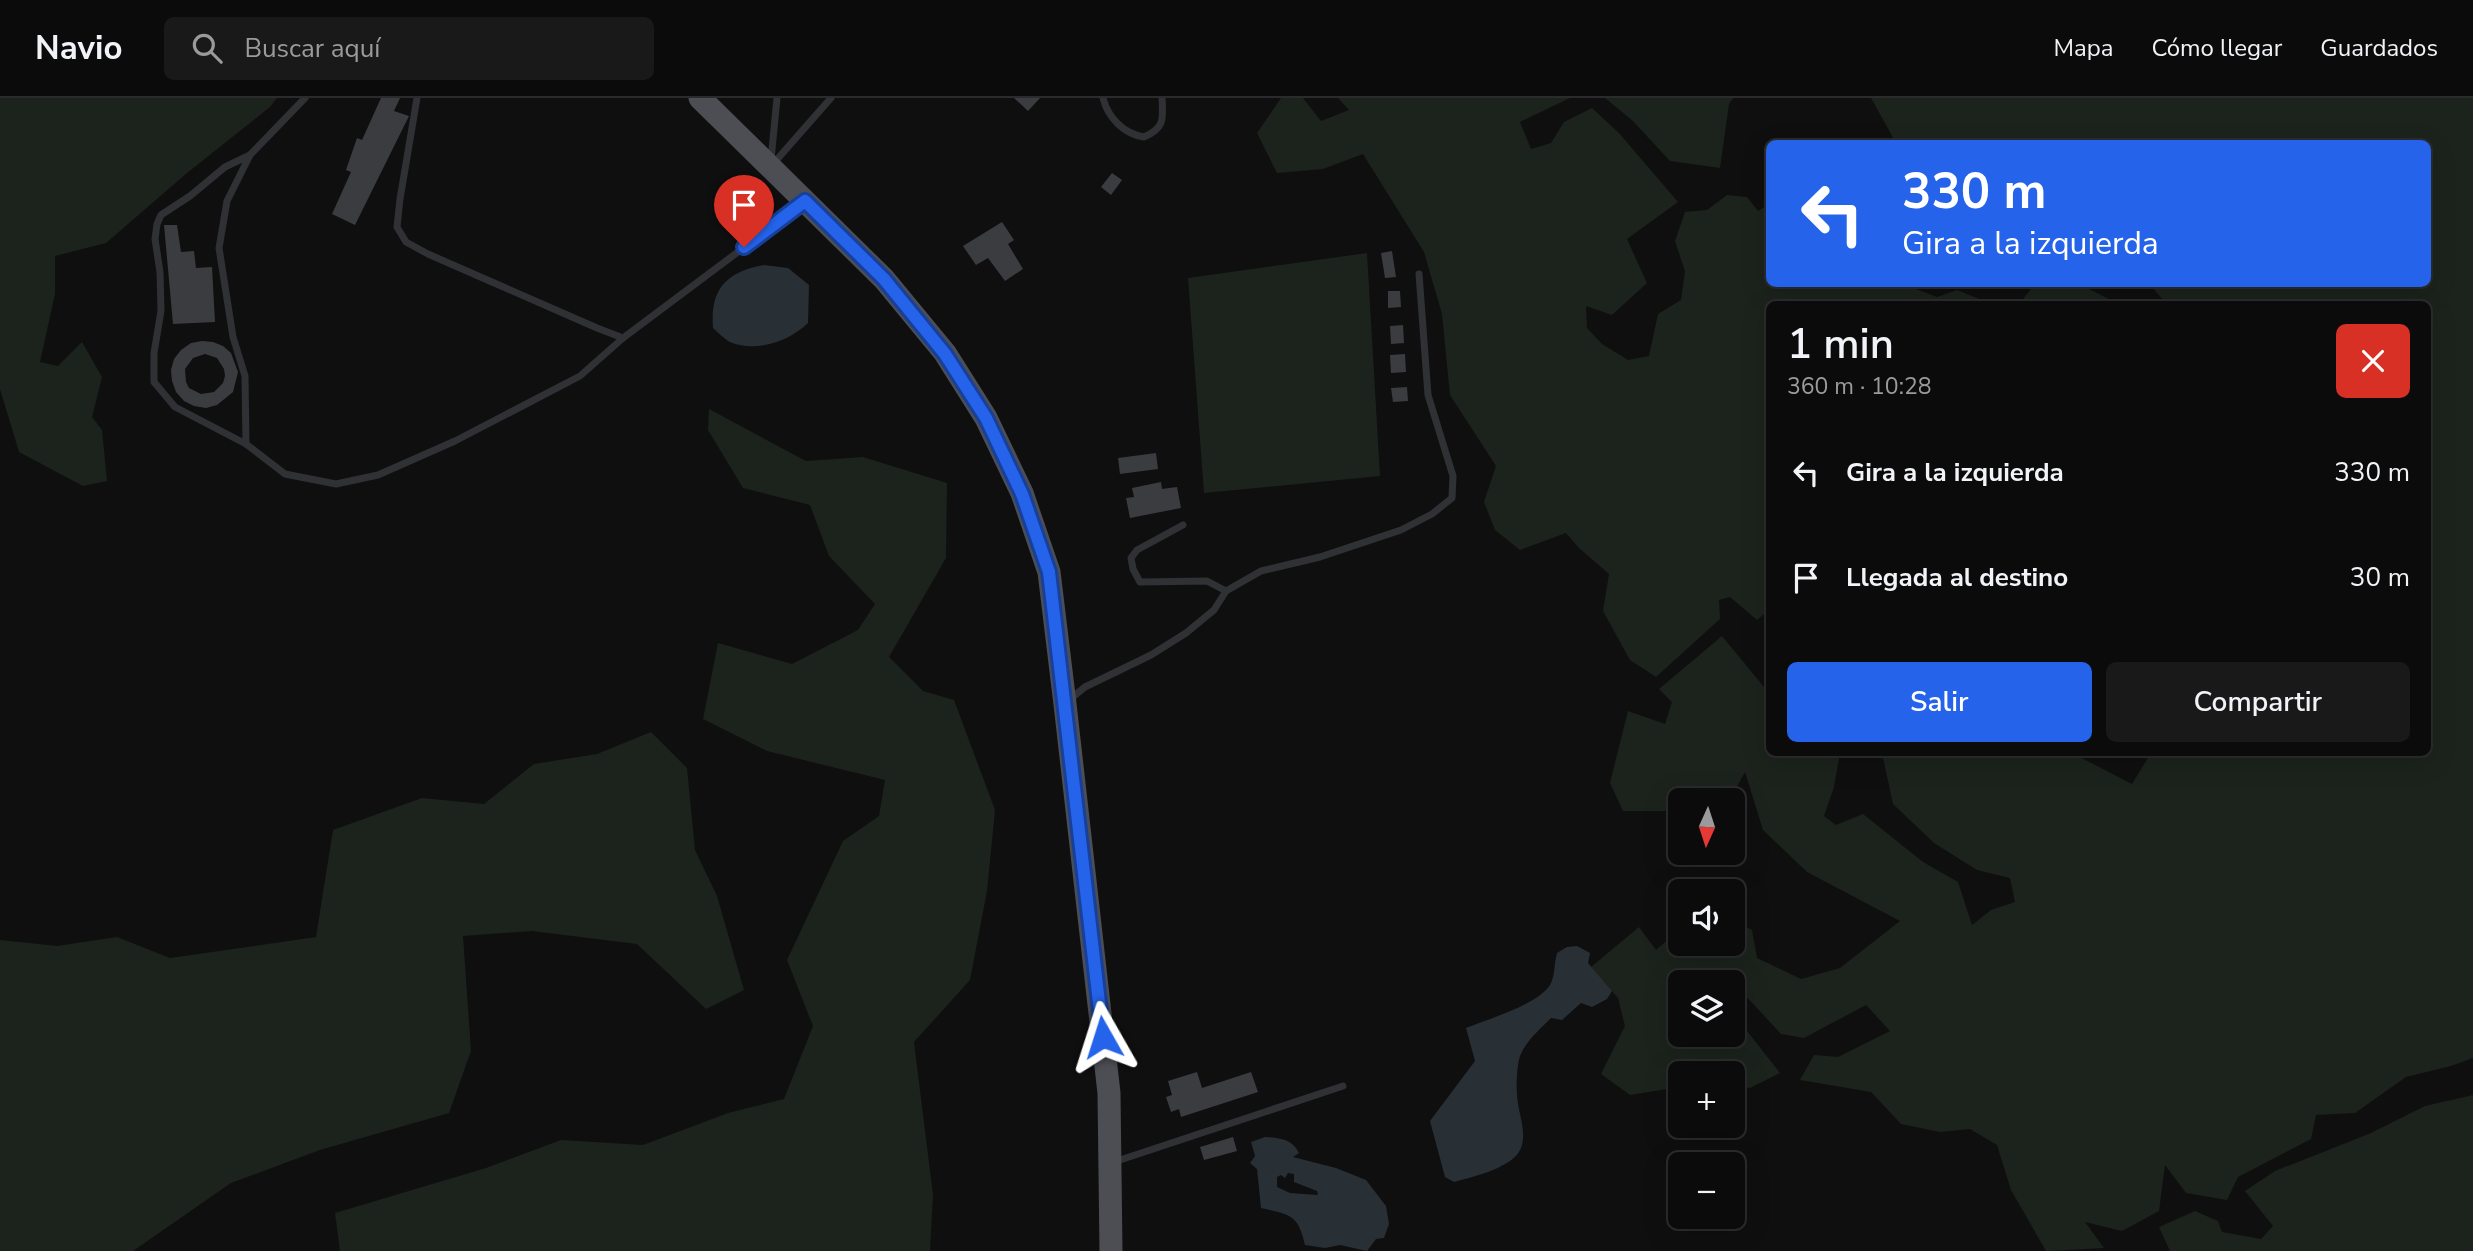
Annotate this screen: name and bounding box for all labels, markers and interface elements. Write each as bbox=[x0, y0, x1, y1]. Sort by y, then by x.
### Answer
search box bbox=[164, 17, 654, 80]
text: Navio bbox=[35, 26, 122, 71]
icon: search bbox=[188, 29, 226, 67]
text: Buscar aquí bbox=[244, 31, 380, 66]
text: Mapa bbox=[2053, 32, 2113, 64]
text: Cómo llegar bbox=[2151, 32, 2282, 64]
text: Guardados bbox=[2320, 32, 2438, 64]
text: 330 m bbox=[1902, 158, 2046, 225]
icon: left bbox=[1787, 168, 1878, 259]
pin bbox=[714, 175, 774, 247]
icon: arrive bbox=[725, 186, 763, 224]
text: Gira a la izquierda bbox=[1902, 222, 2159, 265]
text: 1 min bbox=[1787, 316, 1894, 373]
button: close bbox=[2336, 324, 2410, 398]
text: 360 m · 10:28 bbox=[1787, 371, 1932, 402]
icon: left bbox=[1787, 454, 1825, 492]
text: Gira a la izquierda bbox=[1846, 455, 2064, 490]
text: 330 m bbox=[2334, 455, 2410, 490]
icon: arrive bbox=[1787, 559, 1825, 597]
text: Llegada al destino bbox=[1846, 560, 2068, 595]
text: 30 m bbox=[2350, 560, 2410, 595]
button: Salir bbox=[1787, 662, 2092, 742]
button: Compartir bbox=[2106, 662, 2410, 742]
north arrow bbox=[1668, 788, 1745, 864]
map controls bbox=[1668, 788, 1745, 1229]
button: sound bbox=[1668, 879, 1745, 956]
button: layers bbox=[1668, 970, 1745, 1047]
position arrow bbox=[1066, 1000, 1140, 1074]
button: + bbox=[1668, 1061, 1745, 1138]
button: − bbox=[1668, 1152, 1745, 1229]

